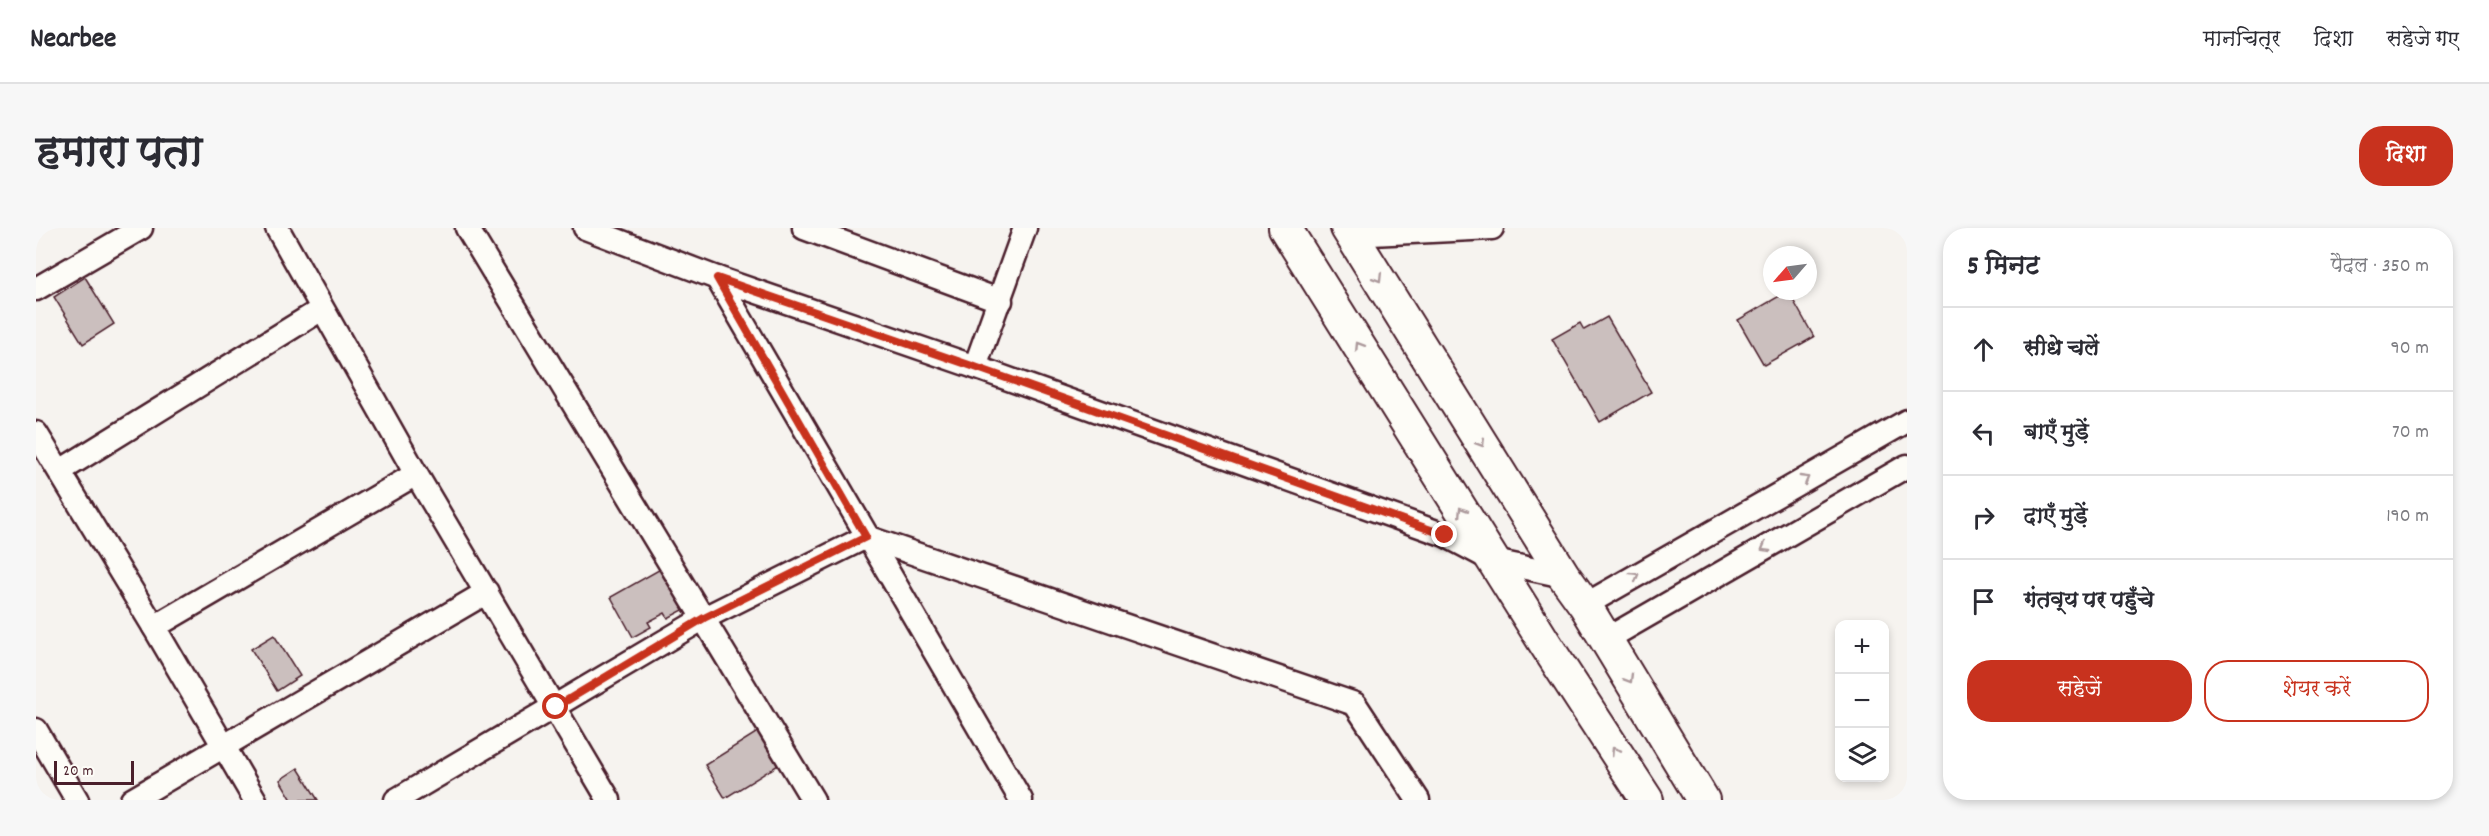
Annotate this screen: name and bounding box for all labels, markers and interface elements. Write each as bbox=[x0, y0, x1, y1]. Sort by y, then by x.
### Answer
text: Nearbee bbox=[30, 21, 116, 61]
text: मानचित्र bbox=[2203, 26, 2280, 56]
text: दिशा bbox=[2313, 26, 2353, 56]
text: सहेजे गए bbox=[2386, 26, 2459, 56]
text: हमारा पता bbox=[36, 126, 203, 186]
button: दिशा bbox=[2359, 126, 2453, 186]
north arrow bbox=[1763, 246, 1817, 300]
text: 5 मिनट bbox=[1967, 249, 2040, 286]
text: पैदल · 350 m bbox=[2331, 253, 2429, 281]
one-way arrow bbox=[1371, 271, 1382, 282]
icon: ahead bbox=[1967, 333, 2000, 366]
text: सीधे चलें bbox=[2024, 334, 2099, 365]
text: 90 m bbox=[2391, 335, 2429, 363]
one-way arrow bbox=[1354, 342, 1366, 352]
icon: left bbox=[1967, 417, 2000, 450]
text: बाएँ मुड़ें bbox=[2024, 418, 2089, 449]
text: 70 m bbox=[2392, 419, 2429, 447]
one-way arrow bbox=[1474, 437, 1486, 447]
one-way arrow bbox=[1799, 475, 1809, 486]
icon: right bbox=[1967, 501, 2000, 534]
text: दाएँ मुड़ें bbox=[2024, 502, 2088, 533]
text: 190 m bbox=[2386, 503, 2429, 531]
one-way arrow bbox=[1459, 507, 1470, 518]
route end bbox=[1431, 521, 1457, 547]
one-way arrow bbox=[1761, 540, 1771, 552]
one-way arrow bbox=[1629, 572, 1640, 583]
icon: arrive bbox=[1967, 585, 2000, 618]
text: गंतव्य पर पहुँचे bbox=[2024, 586, 2154, 617]
map controls bbox=[1835, 620, 1889, 782]
button: + bbox=[1835, 620, 1889, 674]
button: सहेजें bbox=[1967, 660, 2192, 722]
button: शेयर करें bbox=[2204, 660, 2429, 722]
one-way arrow bbox=[1622, 673, 1634, 683]
button: − bbox=[1835, 674, 1889, 728]
route start bbox=[542, 693, 568, 719]
button: layers bbox=[1835, 728, 1889, 782]
one-way arrow bbox=[1611, 747, 1622, 758]
scale bar bbox=[54, 758, 134, 786]
text: 20 m bbox=[63, 760, 93, 783]

